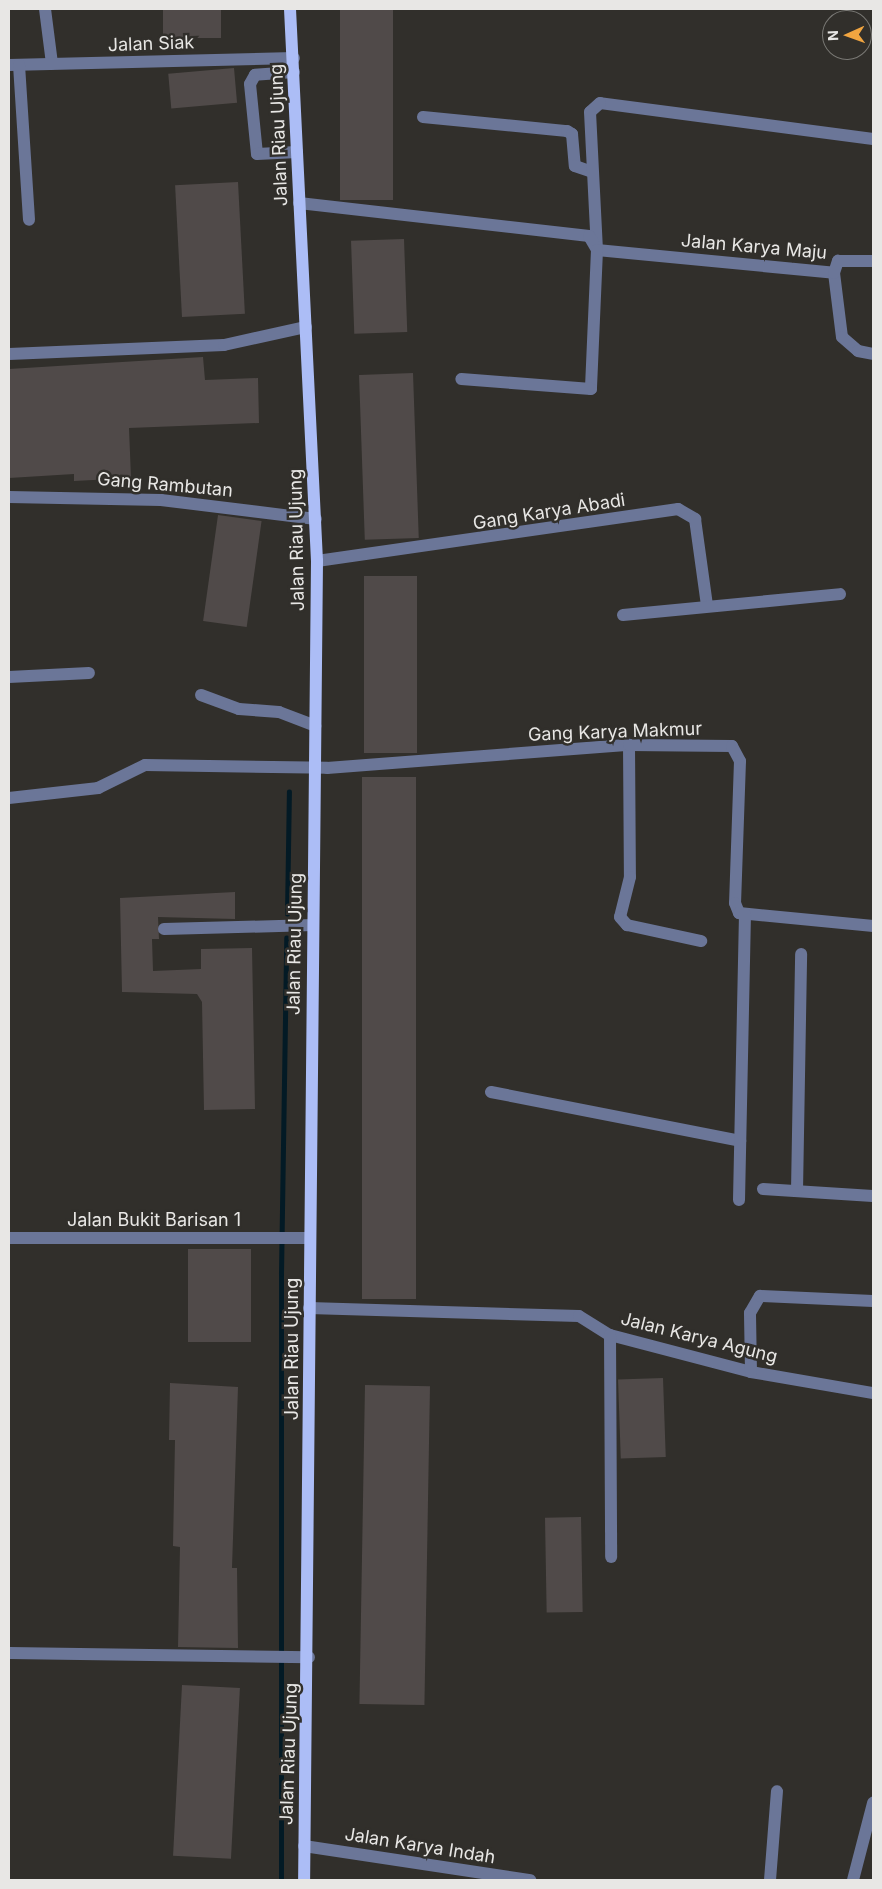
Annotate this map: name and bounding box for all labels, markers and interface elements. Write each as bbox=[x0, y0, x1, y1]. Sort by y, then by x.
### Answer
north arrow bbox=[822, 10, 872, 60]
text: N bbox=[824, 30, 841, 41]
street label: Jalan Siak bbox=[107, 32, 195, 56]
street label: Jalan Riau Ujung bbox=[266, 63, 292, 207]
street label: Jalan Karya Maju bbox=[680, 230, 828, 264]
street label: Gang Rambutan bbox=[96, 468, 234, 502]
street label: Jalan Riau Ujung bbox=[285, 469, 309, 611]
street label: Gang Karya Abadi bbox=[471, 489, 627, 535]
street label: Gang Karya Makmur bbox=[528, 718, 702, 746]
street label: Jalan Riau Ujung bbox=[283, 873, 307, 1015]
street label: Jalan Bukit Barisan 1 bbox=[67, 1209, 241, 1231]
street label: Jalan Riau Ujung bbox=[281, 1278, 303, 1420]
street label: Jalan Karya Agung bbox=[618, 1308, 780, 1368]
street label: Jalan Riau Ujung bbox=[276, 1682, 302, 1826]
street label: Jalan Karya Indah bbox=[343, 1823, 497, 1869]

